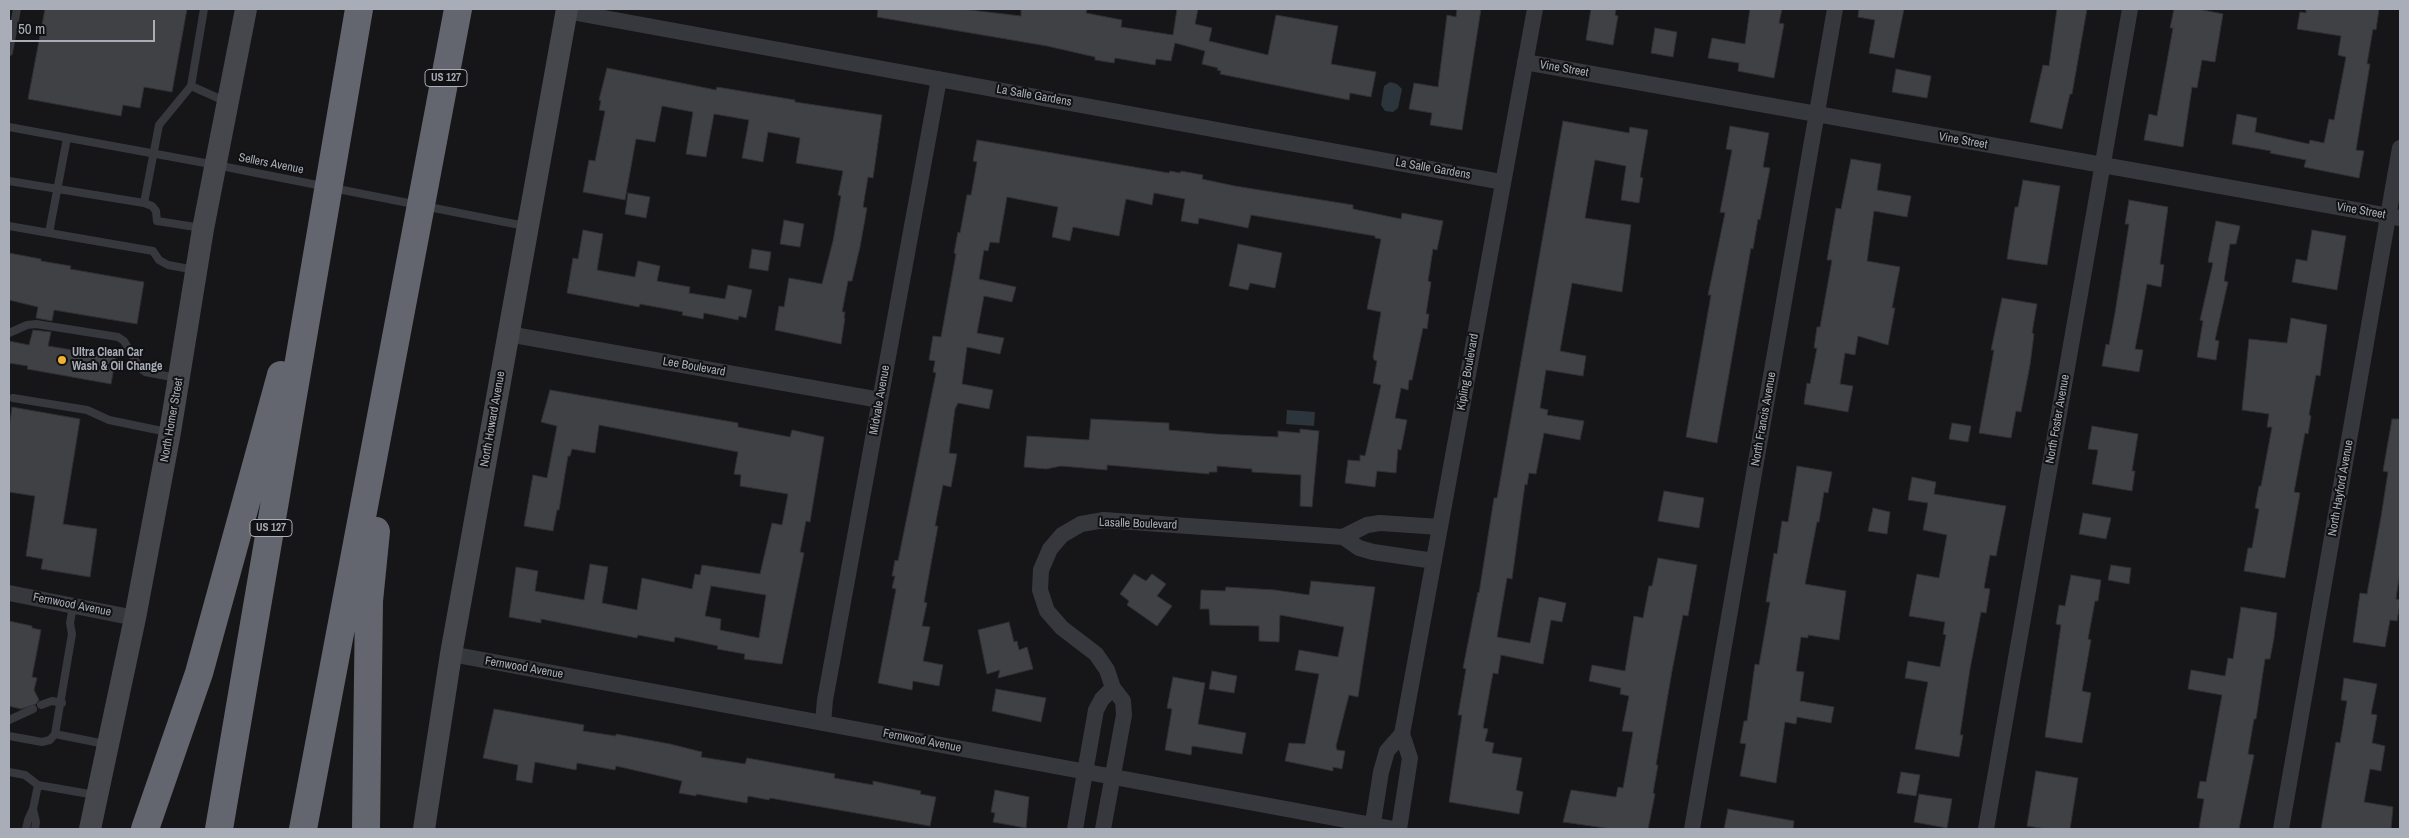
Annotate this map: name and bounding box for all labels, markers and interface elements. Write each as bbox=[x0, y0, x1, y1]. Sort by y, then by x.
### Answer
scale bar bbox=[12, 10, 158, 42]
text: 50 m bbox=[18, 18, 45, 39]
street label: Vine Street bbox=[1539, 58, 1589, 80]
road number: US 127 bbox=[425, 70, 467, 86]
street label: La Salle Gardens bbox=[995, 82, 1073, 110]
street label: Vine Street bbox=[1938, 130, 1988, 152]
street label: Sellers Avenue bbox=[237, 151, 305, 177]
street label: La Salle Gardens bbox=[1394, 155, 1472, 183]
street label: Vine Street bbox=[2336, 200, 2386, 222]
street label: Kipling Boulevard bbox=[1454, 333, 1482, 411]
place label: Ultra Clean Car Wash & Oil Change bbox=[72, 346, 162, 374]
marker: Ultra Clean Car Wash & Oil Change bbox=[56, 354, 68, 366]
street label: Lee Boulevard bbox=[662, 354, 726, 380]
street label: Midvale Avenue bbox=[867, 364, 893, 436]
street label: North Howard Avenue bbox=[478, 370, 508, 468]
street label: North Francis Avenue bbox=[1749, 371, 1779, 467]
street label: North Foster Avenue bbox=[2043, 373, 2073, 465]
street label: North Homer Street bbox=[158, 377, 186, 463]
street label: North Hayford Avenue bbox=[2325, 439, 2357, 537]
street label: Lasalle Boulevard bbox=[1099, 515, 1177, 533]
road number: US 127 bbox=[250, 520, 292, 536]
street label: Fernwood Avenue bbox=[32, 590, 112, 620]
street label: Fernwood Avenue bbox=[484, 654, 564, 682]
street label: Fernwood Avenue bbox=[882, 726, 962, 756]

